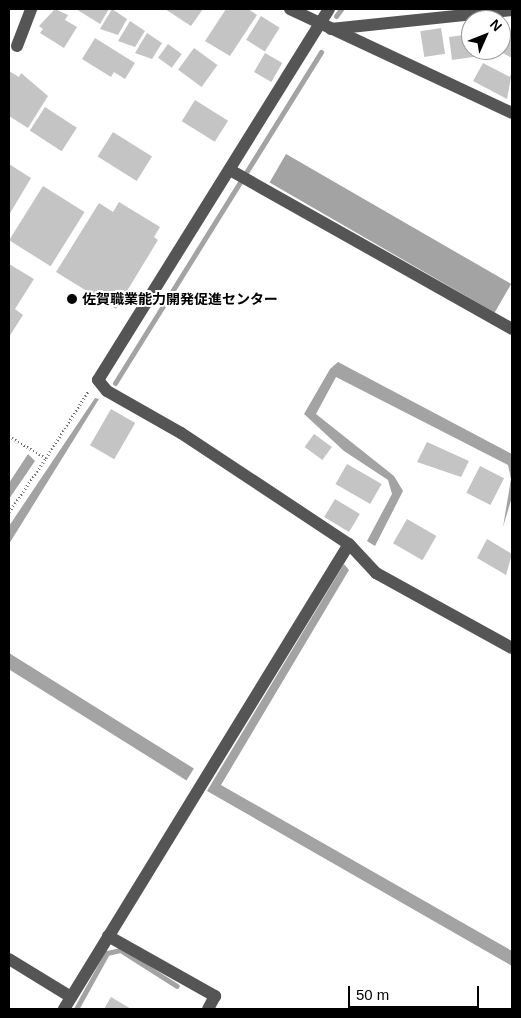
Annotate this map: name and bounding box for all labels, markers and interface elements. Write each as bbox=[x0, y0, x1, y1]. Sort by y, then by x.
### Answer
north arrow bbox=[461, 10, 511, 60]
text: N bbox=[487, 16, 505, 34]
place label: 佐賀職業能力開発促進センター bbox=[82, 291, 278, 307]
marker: 佐賀職業能力開発促進センター bbox=[66, 293, 78, 305]
scale bar bbox=[351, 976, 482, 1008]
text: 50 m bbox=[356, 986, 389, 1003]

